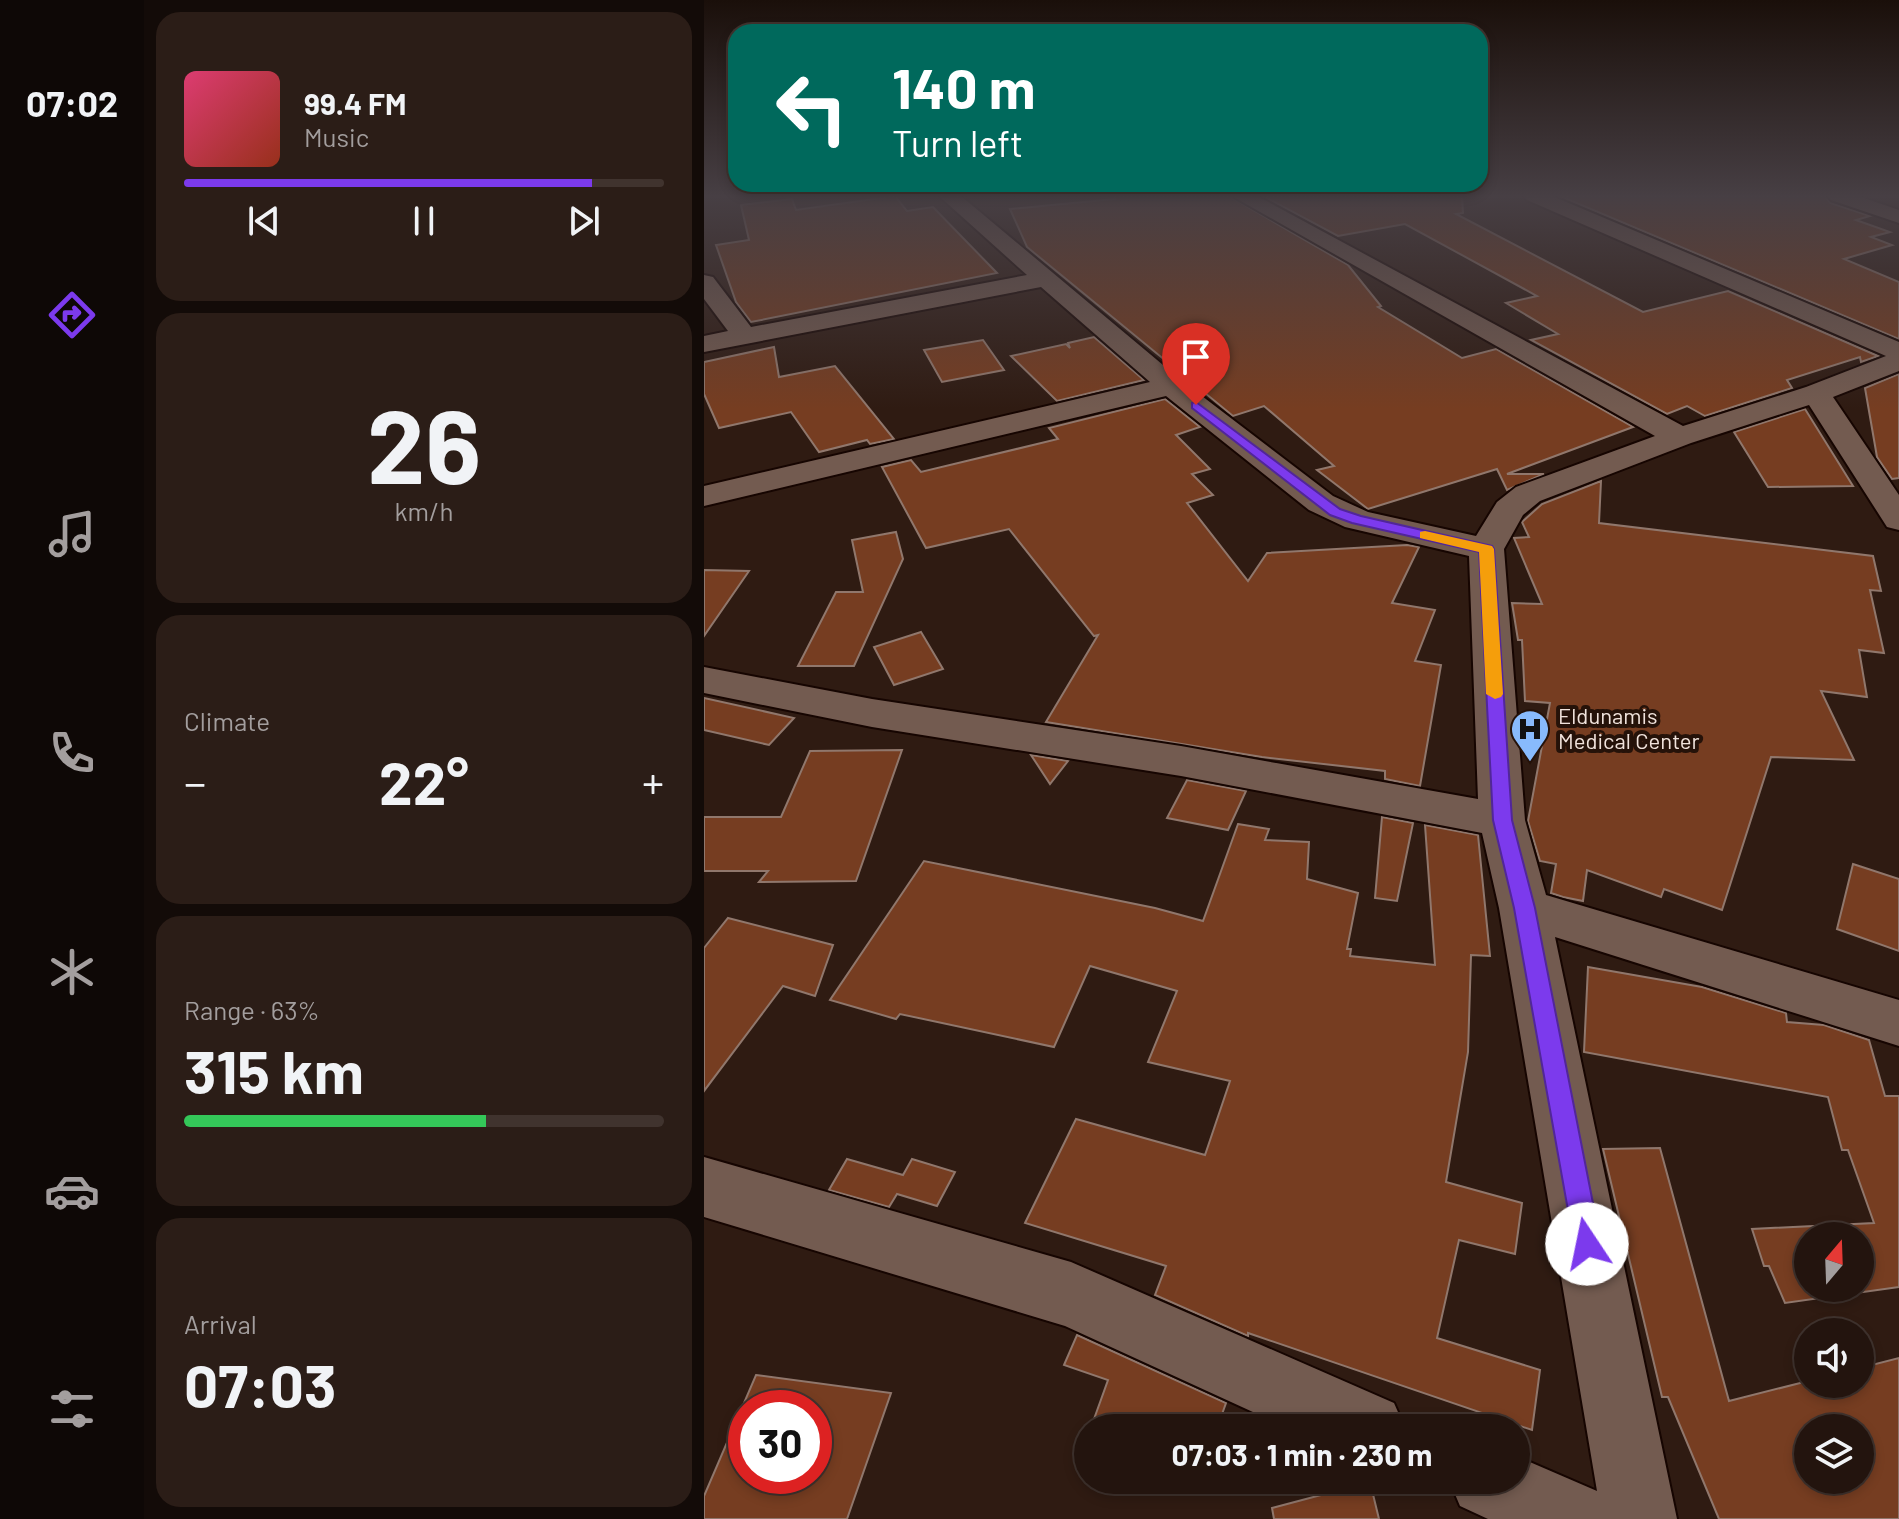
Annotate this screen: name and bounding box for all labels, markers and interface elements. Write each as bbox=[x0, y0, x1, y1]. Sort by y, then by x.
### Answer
text: 140 m bbox=[892, 53, 1036, 120]
icon: left bbox=[760, 56, 864, 160]
text: 07:02 bbox=[26, 81, 118, 124]
text: 99.4 FM bbox=[304, 85, 406, 121]
text: Music bbox=[304, 121, 369, 152]
text: Turn left bbox=[892, 121, 1023, 164]
icon: previous bbox=[242, 199, 286, 243]
icon: pause bbox=[402, 199, 446, 243]
icon: next bbox=[562, 199, 606, 243]
icon: directions bbox=[44, 287, 100, 343]
pin bbox=[1162, 323, 1230, 405]
icon: arrive bbox=[1174, 335, 1218, 379]
text: 26 bbox=[367, 380, 481, 505]
text: km/h bbox=[395, 495, 453, 526]
icon: music bbox=[44, 506, 100, 562]
place label: Eldunamis Medical Center bbox=[1558, 702, 1700, 753]
text: Climate bbox=[184, 705, 270, 736]
hospital icon: Eldunamis Medical Center bbox=[1509, 708, 1551, 763]
icon: phone bbox=[44, 725, 100, 781]
text: 22° bbox=[379, 745, 469, 817]
text: − bbox=[184, 755, 206, 808]
text: + bbox=[642, 755, 664, 808]
icon: climate bbox=[44, 944, 100, 1000]
text: Range · 63% bbox=[184, 994, 320, 1025]
text: 315 km bbox=[184, 1034, 364, 1106]
icon: car bbox=[44, 1163, 100, 1219]
position arrow bbox=[1545, 1202, 1629, 1286]
north arrow bbox=[1794, 1222, 1874, 1302]
map controls bbox=[1794, 1222, 1874, 1494]
text: Arrival bbox=[184, 1308, 257, 1339]
button: sound bbox=[1794, 1318, 1874, 1398]
text: 07:03 bbox=[184, 1348, 336, 1420]
icon: filters bbox=[44, 1381, 100, 1437]
speed limit sign: 30 bbox=[728, 1390, 832, 1494]
button: layers bbox=[1794, 1414, 1874, 1494]
text: 07:03 · 1 min · 230 m bbox=[1172, 1436, 1432, 1472]

